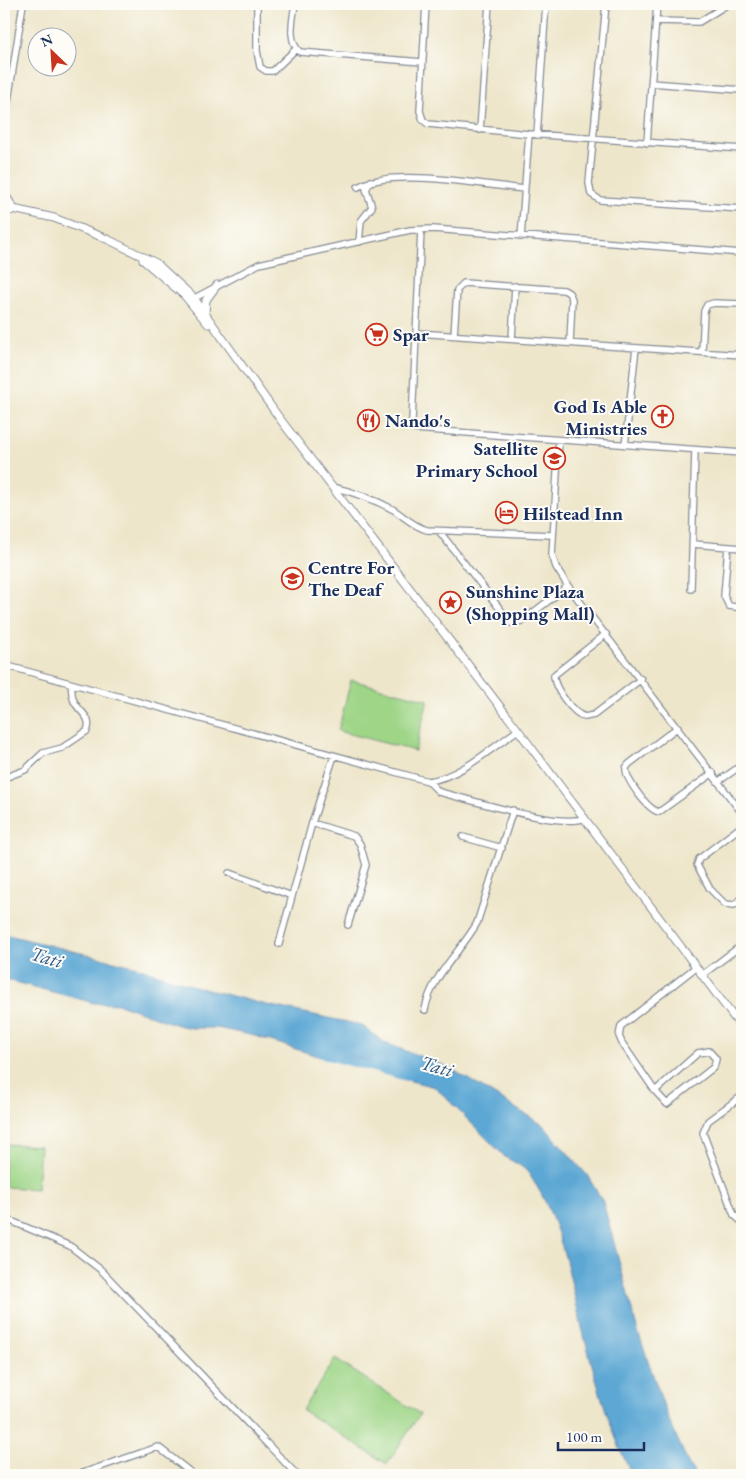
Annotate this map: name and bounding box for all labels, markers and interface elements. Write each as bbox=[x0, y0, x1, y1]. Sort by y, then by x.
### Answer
north arrow bbox=[28, 28, 78, 78]
text: N bbox=[38, 29, 56, 51]
supermarket icon: Spar bbox=[365, 322, 389, 346]
place label: Spar bbox=[393, 322, 429, 347]
place label: God Is Able Ministries bbox=[554, 394, 647, 441]
church icon: God Is Able Ministries bbox=[651, 405, 675, 429]
restaurant icon: Nando's bbox=[357, 408, 381, 432]
place label: Nando's bbox=[385, 408, 450, 433]
place label: Satellite Primary School bbox=[416, 436, 539, 483]
school or university icon: Satellite Primary School bbox=[542, 447, 566, 471]
hotel icon: Hilstead Inn bbox=[495, 501, 519, 525]
place label: Hilstead Inn bbox=[523, 501, 623, 526]
place label: Centre For The Deaf bbox=[308, 555, 394, 602]
school or university icon: Centre For The Deaf bbox=[280, 566, 304, 590]
place label: Sunshine Plaza (Shopping Mall) bbox=[466, 579, 595, 626]
place icon: Sunshine Plaza (Shopping Mall) bbox=[438, 590, 462, 614]
water label: Tati bbox=[28, 940, 67, 974]
water label: Tati bbox=[418, 1049, 457, 1083]
scale bar bbox=[558, 1419, 645, 1451]
text: 100 m bbox=[566, 1427, 603, 1446]

